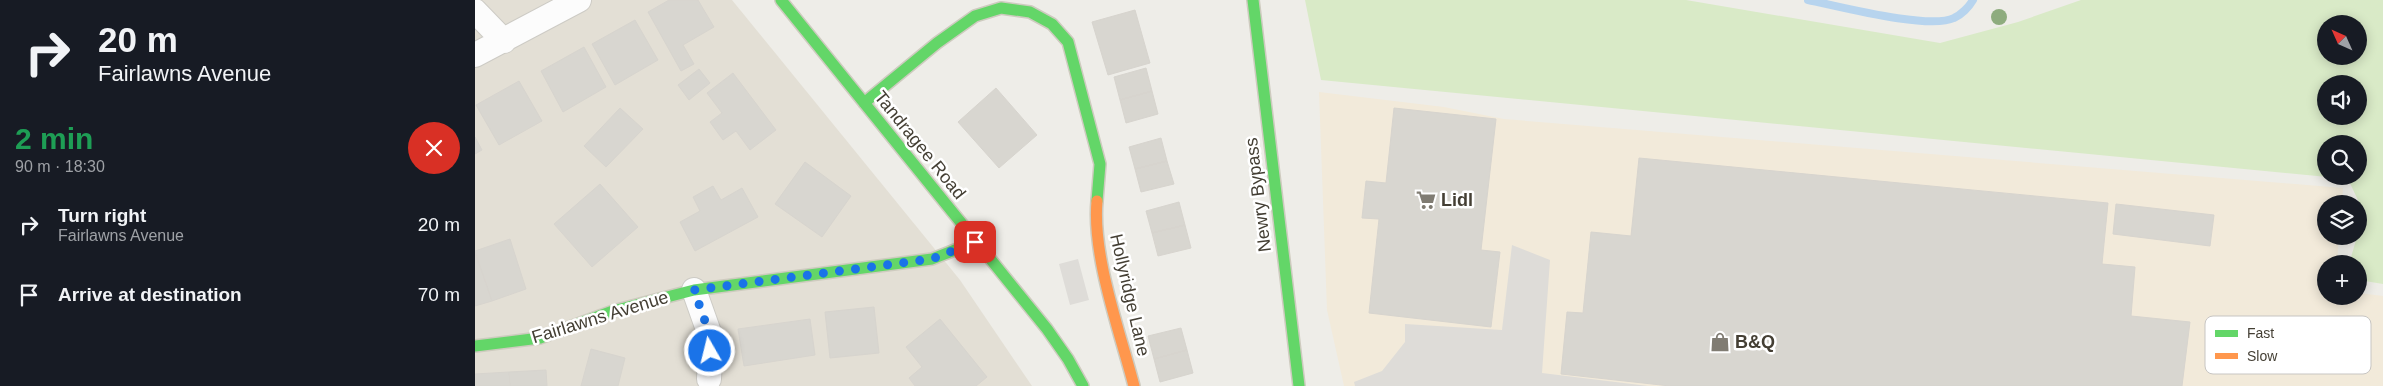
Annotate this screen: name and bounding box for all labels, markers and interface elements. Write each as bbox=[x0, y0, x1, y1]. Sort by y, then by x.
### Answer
north arrow bbox=[2317, 15, 2367, 65]
map controls bbox=[2317, 15, 2367, 305]
icon: right bbox=[15, 20, 80, 85]
text: 20 m bbox=[98, 20, 178, 59]
text: Fairlawns Avenue bbox=[98, 61, 271, 86]
button: sound bbox=[2317, 75, 2367, 125]
street label: Tandragee Road bbox=[870, 87, 970, 203]
text: 2 min bbox=[15, 122, 93, 155]
button: close bbox=[408, 122, 460, 174]
button: search bbox=[2317, 135, 2367, 185]
street label: Newry Bypass bbox=[1241, 137, 1275, 253]
text: 90 m · 18:30 bbox=[15, 158, 105, 175]
supermarket icon: Lidl bbox=[1415, 189, 1437, 211]
place label: Lidl bbox=[1441, 190, 1473, 210]
button: layers bbox=[2317, 195, 2367, 245]
text: Turn right bbox=[58, 205, 146, 226]
icon: right bbox=[15, 211, 43, 239]
text: 20 m bbox=[418, 214, 460, 235]
pin bbox=[954, 221, 996, 263]
text: Fairlawns Avenue bbox=[58, 227, 184, 244]
icon: arrive bbox=[961, 228, 989, 256]
street label: Hollyridge Lane bbox=[1106, 232, 1154, 358]
button: + bbox=[2317, 255, 2367, 305]
icon: arrive bbox=[15, 281, 43, 309]
text: Arrive at destination bbox=[58, 284, 242, 305]
text: 70 m bbox=[418, 284, 460, 305]
street label: Fairlawns Avenue bbox=[529, 287, 671, 347]
legend bbox=[2205, 316, 2371, 374]
position arrow bbox=[683, 324, 735, 376]
text: Fast bbox=[2247, 325, 2274, 341]
shop icon: B&Q bbox=[1709, 331, 1731, 353]
place label: B&Q bbox=[1735, 332, 1775, 352]
text: Slow bbox=[2247, 348, 2278, 364]

